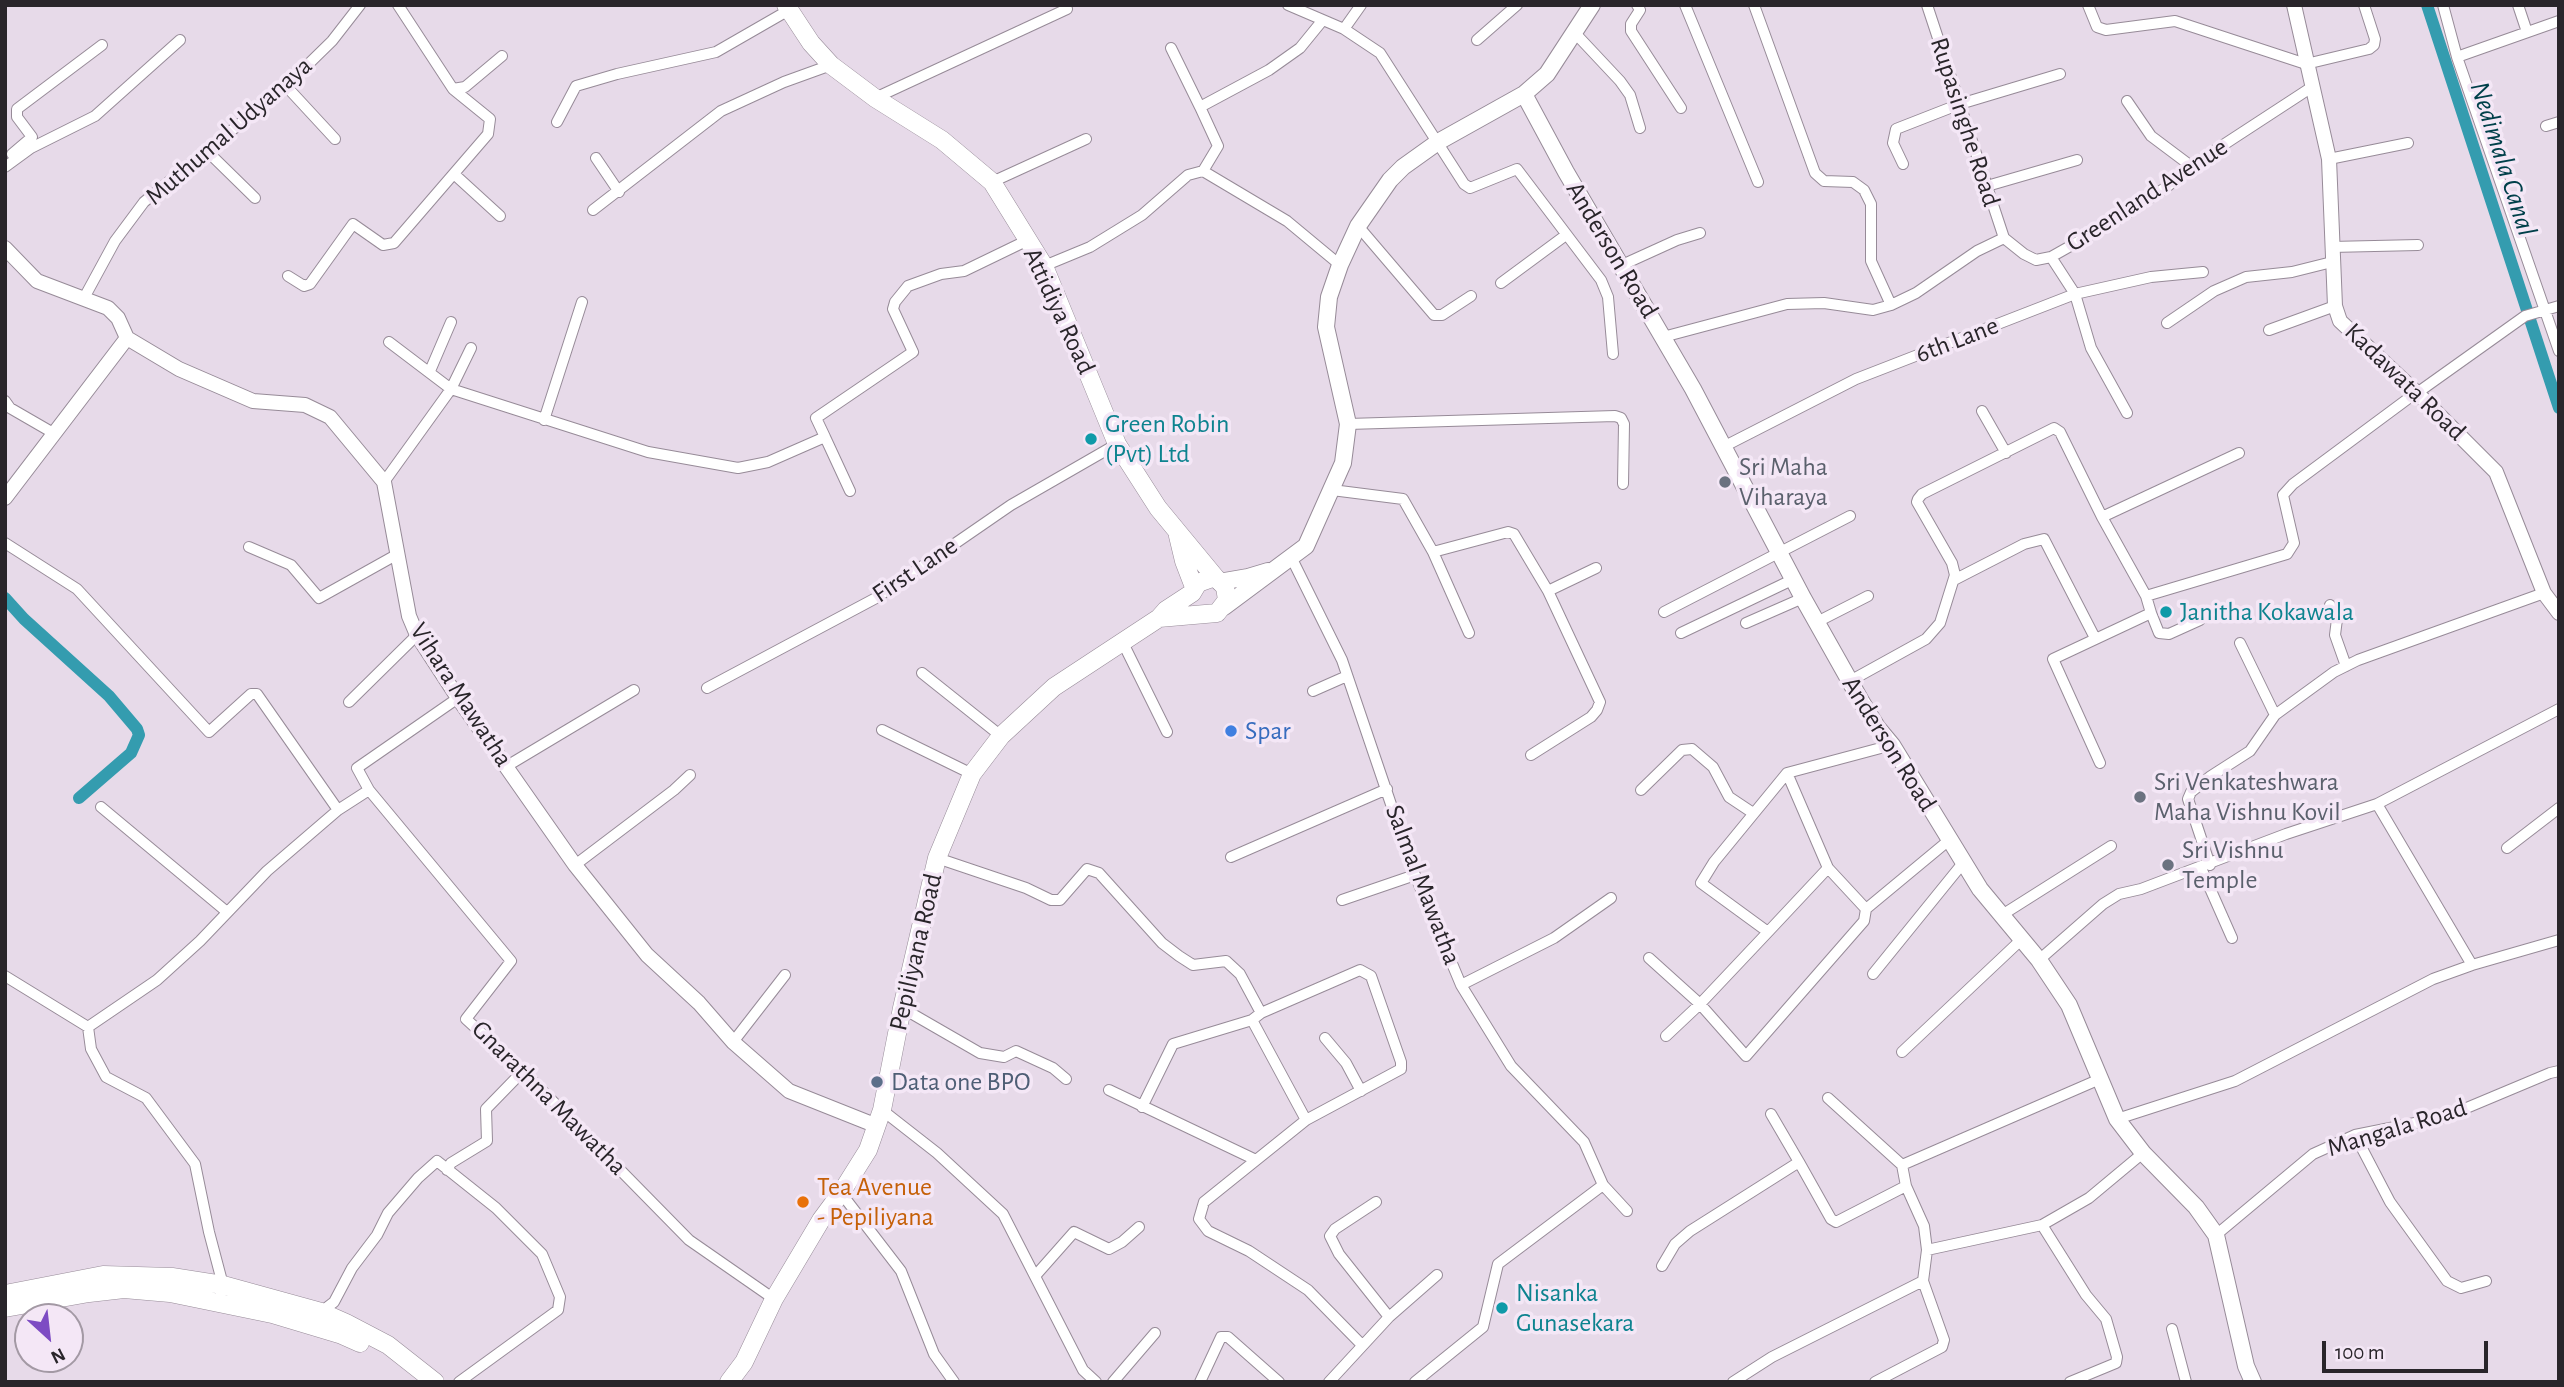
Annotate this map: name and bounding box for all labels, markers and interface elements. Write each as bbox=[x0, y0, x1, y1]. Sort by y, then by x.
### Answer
street label: Rupasinghe Road bbox=[1923, 34, 2007, 210]
street label: Muthumal Udyanaya bbox=[139, 50, 319, 212]
water label: Nedimala Canal bbox=[2462, 77, 2544, 241]
street label: Greenland Avenue bbox=[2061, 131, 2233, 259]
street label: Anderson Road bbox=[1559, 176, 1665, 324]
street label: Attidiya Road bbox=[1016, 243, 1102, 379]
street label: 6th Lane bbox=[1911, 310, 2003, 370]
street label: Kadawata Road bbox=[2338, 316, 2472, 448]
place label: Green Robin (Pvt) Ltd bbox=[1105, 408, 1229, 470]
marker: Green Robin (Pvt) Ltd bbox=[1083, 431, 1099, 447]
place label: Sri Maha Viharaya bbox=[1739, 451, 1828, 512]
marker: Sri Maha Viharaya bbox=[1717, 474, 1733, 490]
street label: First Lane bbox=[866, 530, 964, 610]
place label: Janitha Kokawala bbox=[2180, 596, 2354, 628]
marker: Janitha Kokawala bbox=[2158, 604, 2174, 620]
street label: Vihara Mawatha bbox=[403, 617, 519, 773]
street label: Anderson Road bbox=[1835, 671, 1943, 817]
place label: Spar bbox=[1245, 715, 1291, 747]
marker: Spar bbox=[1223, 723, 1239, 739]
place label: Sri Venkateshwara Maha Vishnu Kovil bbox=[2154, 766, 2341, 828]
marker: Sri Venkateshwara Maha Vishnu Kovil bbox=[2132, 789, 2148, 805]
street label: Salmal Mawatha bbox=[1378, 801, 1468, 969]
place label: Sri Vishnu Temple bbox=[2182, 834, 2284, 896]
marker: Sri Vishnu Temple bbox=[2160, 857, 2176, 873]
street label: Pepiliyana Road bbox=[883, 870, 949, 1034]
street label: Gnarathna Mawatha bbox=[465, 1014, 633, 1182]
place label: Data one BPO bbox=[891, 1066, 1031, 1098]
marker: Data one BPO bbox=[869, 1074, 885, 1090]
street label: Mangala Road bbox=[2323, 1092, 2471, 1164]
place label: Tea Avenue - Pepiliyana bbox=[817, 1171, 934, 1232]
marker: Tea Avenue - Pepiliyana bbox=[795, 1194, 811, 1210]
place label: Nisanka Gunasekara bbox=[1516, 1277, 1634, 1338]
marker: Nisanka Gunasekara bbox=[1494, 1300, 1510, 1316]
north arrow bbox=[14, 1303, 84, 1373]
scale bar bbox=[2326, 1328, 2492, 1372]
text: 100 m bbox=[2335, 1342, 2385, 1363]
text: N bbox=[48, 1344, 68, 1367]

